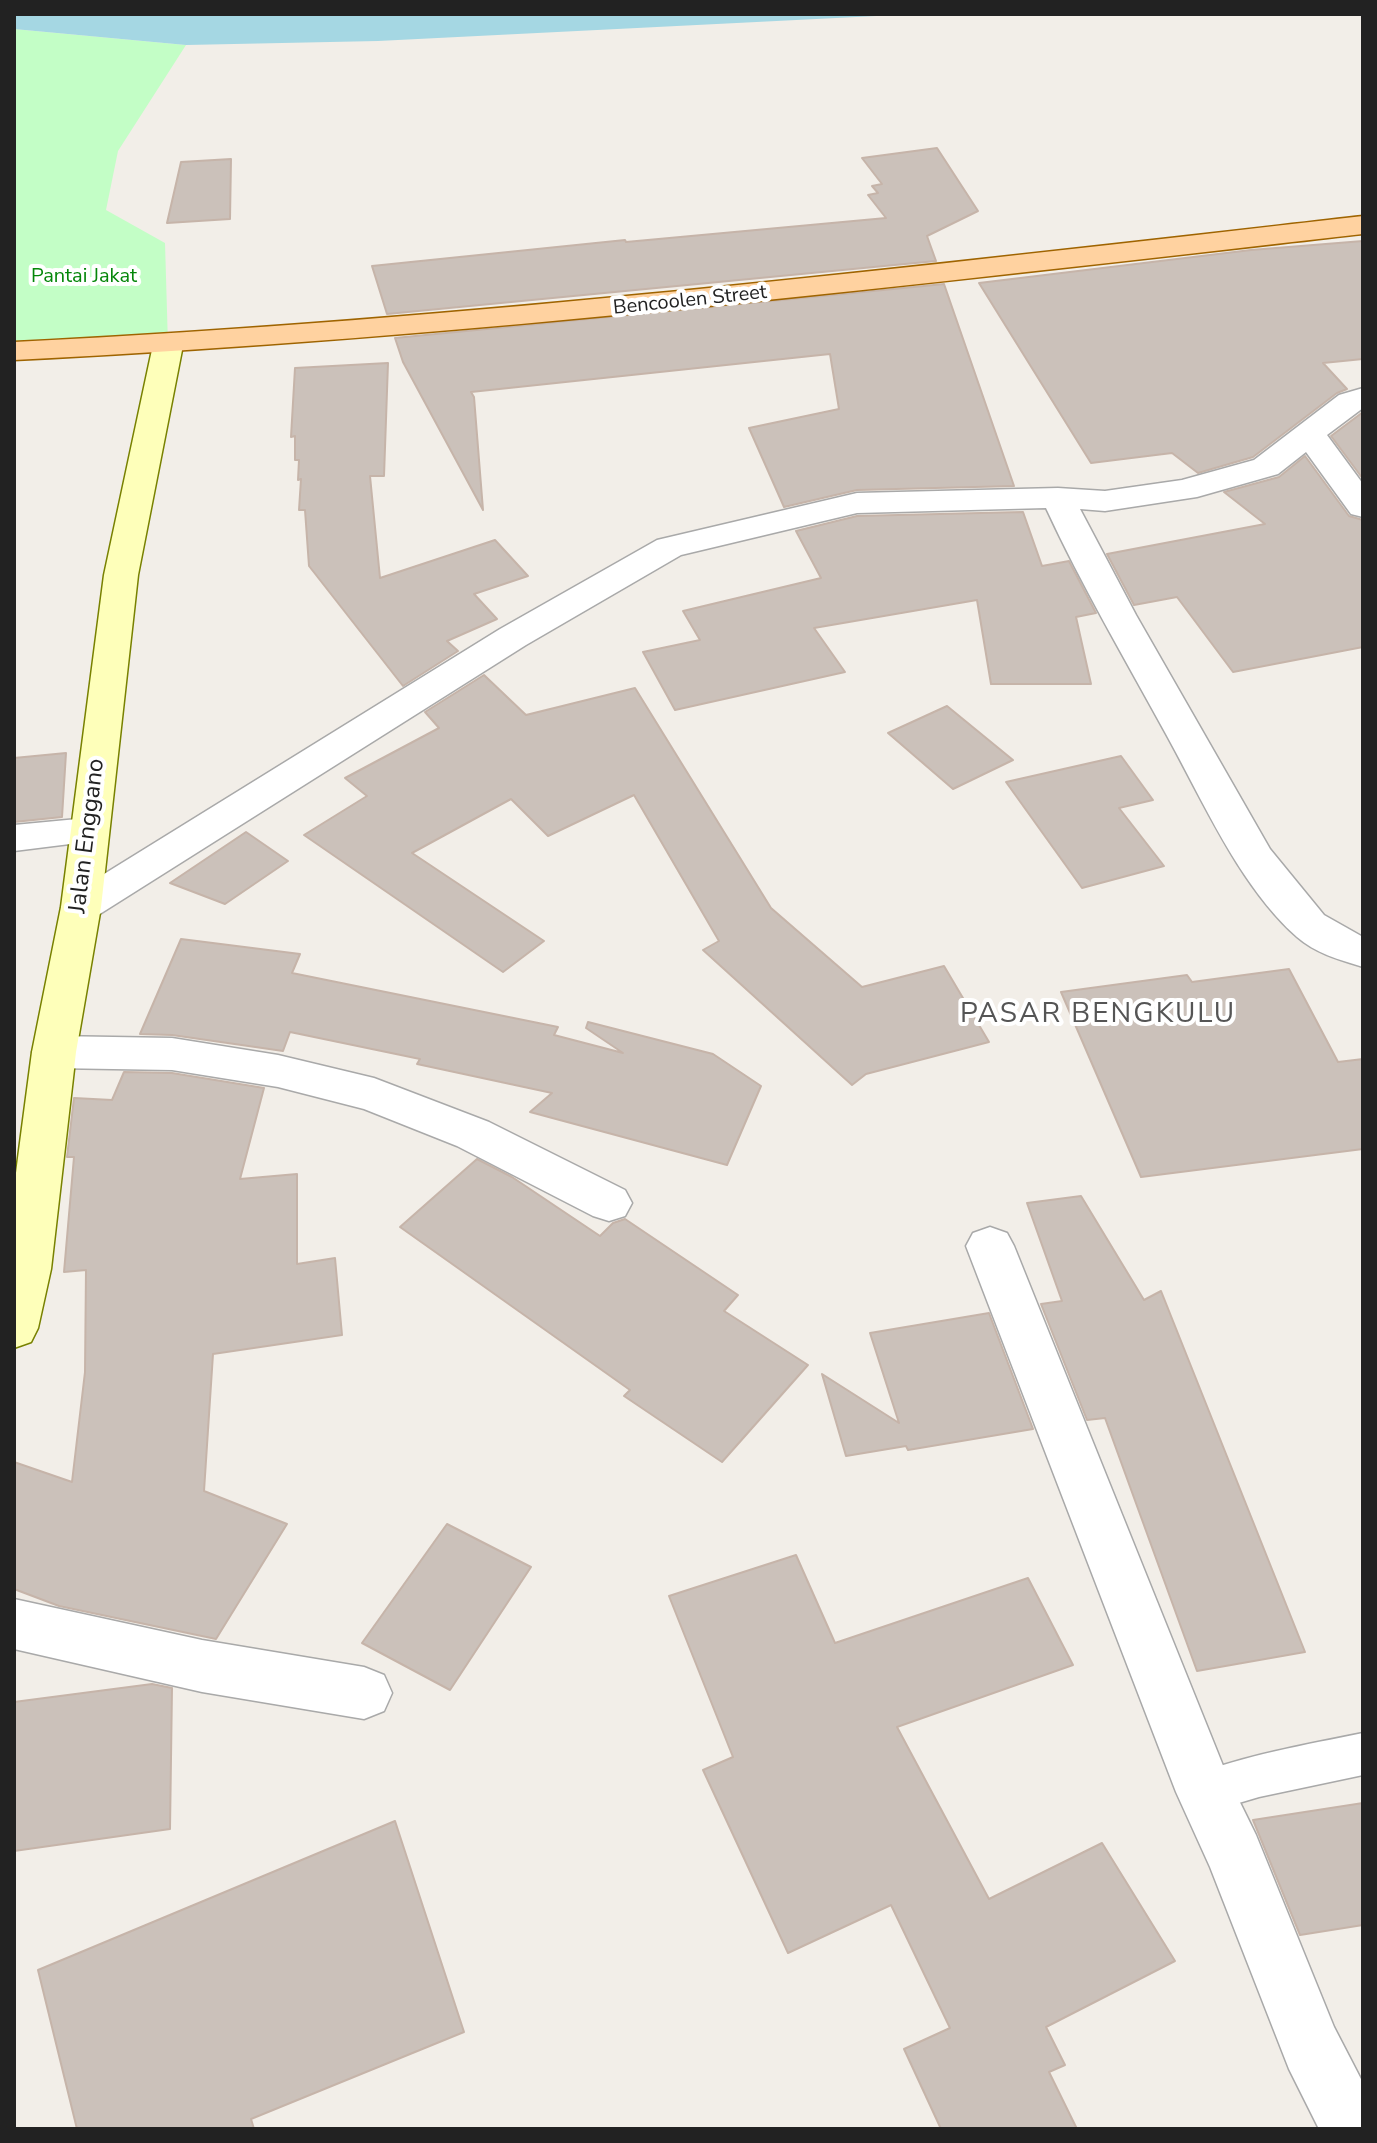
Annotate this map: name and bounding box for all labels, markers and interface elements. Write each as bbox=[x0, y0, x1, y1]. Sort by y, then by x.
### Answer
park label: Pantai Jakat bbox=[31, 265, 137, 289]
street label: Bencoolen Street bbox=[612, 281, 768, 321]
street label: Jalan Enggano bbox=[64, 757, 112, 915]
district label: PASAR BENGKULU bbox=[960, 998, 1236, 1032]

